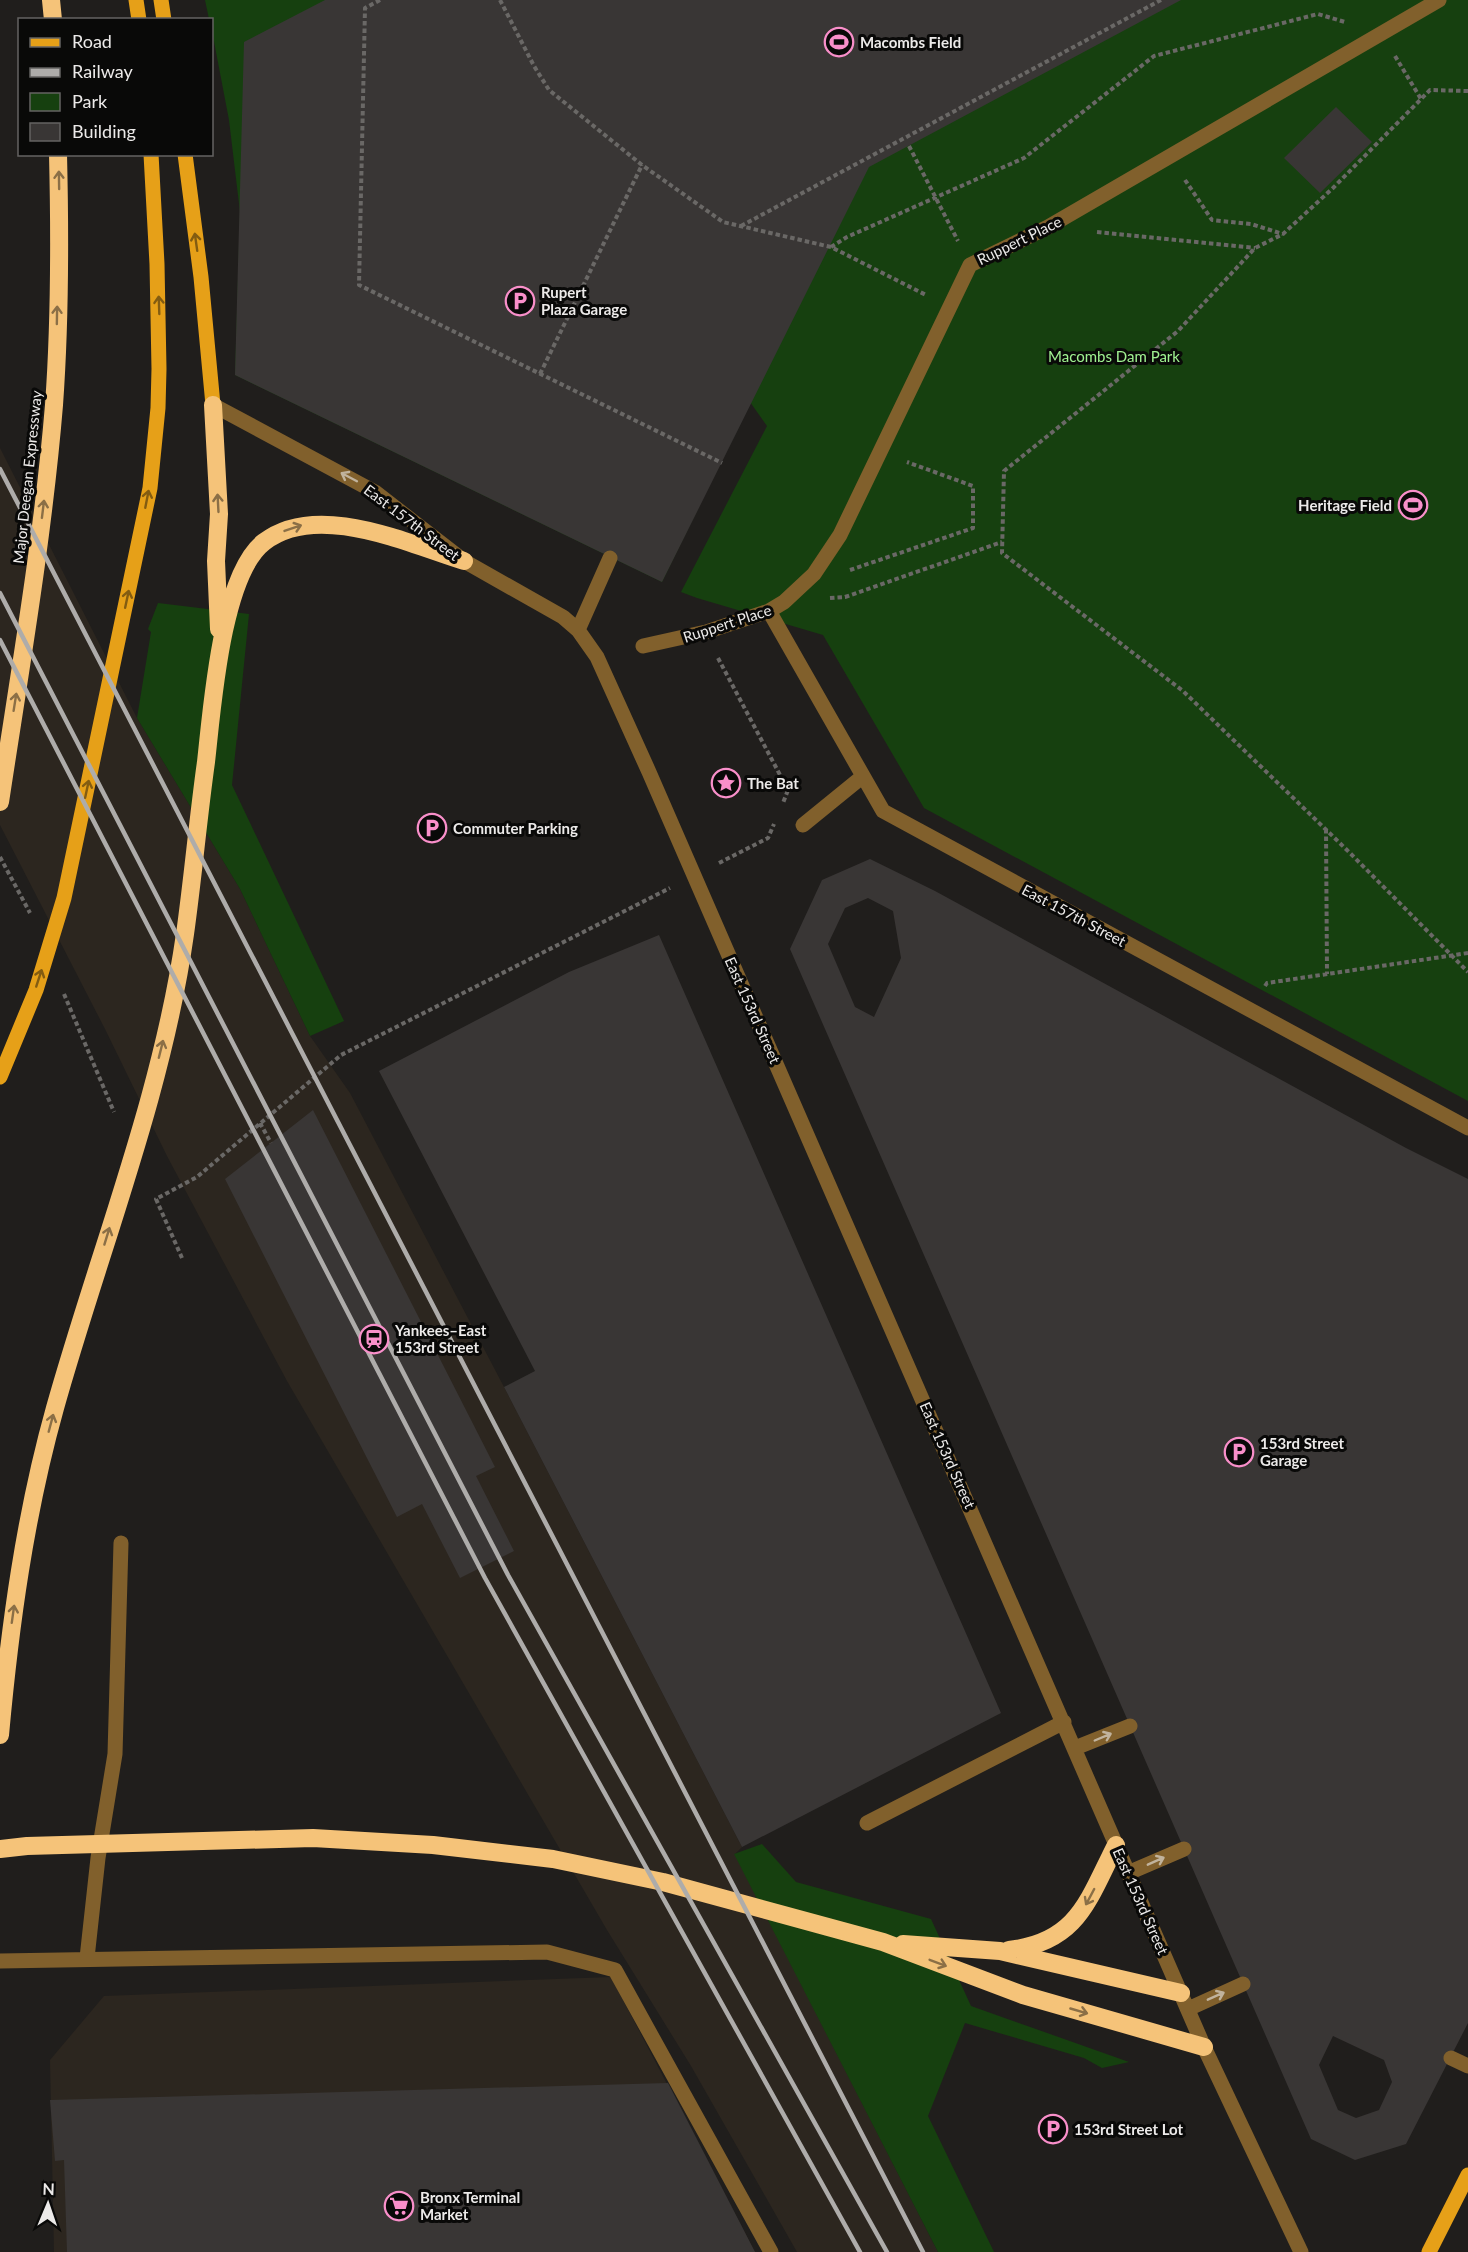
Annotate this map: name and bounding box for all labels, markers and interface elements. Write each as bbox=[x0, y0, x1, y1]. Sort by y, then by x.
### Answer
legend bbox=[18, 18, 213, 156]
sports icon: Macombs Field bbox=[823, 26, 855, 58]
text: Road bbox=[72, 30, 112, 52]
place label: Macombs Field bbox=[860, 33, 961, 51]
text: Railway bbox=[72, 60, 133, 82]
text: Park bbox=[72, 90, 108, 112]
text: Building bbox=[72, 120, 136, 142]
one-way arrow bbox=[53, 170, 65, 190]
street label: Ruppert Place bbox=[974, 212, 1064, 268]
one-way arrow bbox=[190, 233, 201, 252]
place label: Rupert Plaza Garage bbox=[541, 283, 627, 318]
parking icon: Rupert Plaza Garage bbox=[504, 285, 536, 317]
one-way arrow bbox=[153, 295, 164, 315]
one-way arrow bbox=[52, 305, 63, 325]
park label: Macombs Dam Park bbox=[1048, 347, 1180, 365]
street label: Major Deegan Expressway bbox=[9, 389, 45, 565]
one-way arrow bbox=[341, 471, 358, 483]
street label: East 157th Street bbox=[361, 480, 464, 564]
sports icon: Heritage Field bbox=[1397, 489, 1429, 521]
one-way arrow bbox=[142, 490, 153, 509]
one-way arrow bbox=[212, 493, 223, 513]
place label: Heritage Field bbox=[1298, 496, 1392, 514]
one-way arrow bbox=[38, 500, 49, 520]
one-way arrow bbox=[283, 521, 302, 532]
one-way arrow bbox=[122, 589, 134, 608]
street label: Ruppert Place bbox=[681, 600, 773, 646]
one-way arrow bbox=[10, 693, 21, 713]
place icon: The Bat bbox=[710, 767, 742, 799]
place label: The Bat bbox=[747, 774, 799, 792]
one-way arrow bbox=[82, 780, 94, 799]
parking icon: Commuter Parking bbox=[416, 812, 448, 844]
place label: Commuter Parking bbox=[453, 819, 578, 837]
street label: East 157th Street bbox=[1019, 880, 1130, 950]
street label: East 153rd Street bbox=[721, 954, 785, 1067]
one-way arrow bbox=[35, 969, 46, 988]
one-way arrow bbox=[156, 1040, 168, 1059]
one-way arrow bbox=[102, 1227, 113, 1246]
place label: Yankees–East 153rd Street bbox=[394, 1321, 487, 1356]
station icon: Yankees–East 153rd Street bbox=[358, 1323, 390, 1355]
street label: East 153rd Street bbox=[916, 1399, 980, 1512]
one-way arrow bbox=[46, 1414, 57, 1433]
place label: 153rd Street Garage bbox=[1260, 1434, 1344, 1469]
parking icon: 153rd Street Garage bbox=[1223, 1436, 1255, 1468]
one-way arrow bbox=[8, 1605, 19, 1625]
one-way arrow bbox=[1093, 1731, 1111, 1742]
street label: East 153rd Street bbox=[1109, 1845, 1173, 1958]
one-way arrow bbox=[1146, 1855, 1165, 1866]
one-way arrow bbox=[1083, 1888, 1095, 1906]
one-way arrow bbox=[928, 1958, 947, 1969]
one-way arrow bbox=[1206, 1990, 1224, 2002]
one-way arrow bbox=[1069, 2006, 1088, 2017]
parking icon: 153rd Street Lot bbox=[1037, 2113, 1069, 2145]
place label: 153rd Street Lot bbox=[1074, 2120, 1184, 2138]
north arrow bbox=[18, 2174, 78, 2234]
text: N bbox=[42, 2179, 55, 2198]
place label: Bronx Terminal Market bbox=[420, 2188, 520, 2223]
supermarket icon: Bronx Terminal Market bbox=[383, 2190, 415, 2222]

